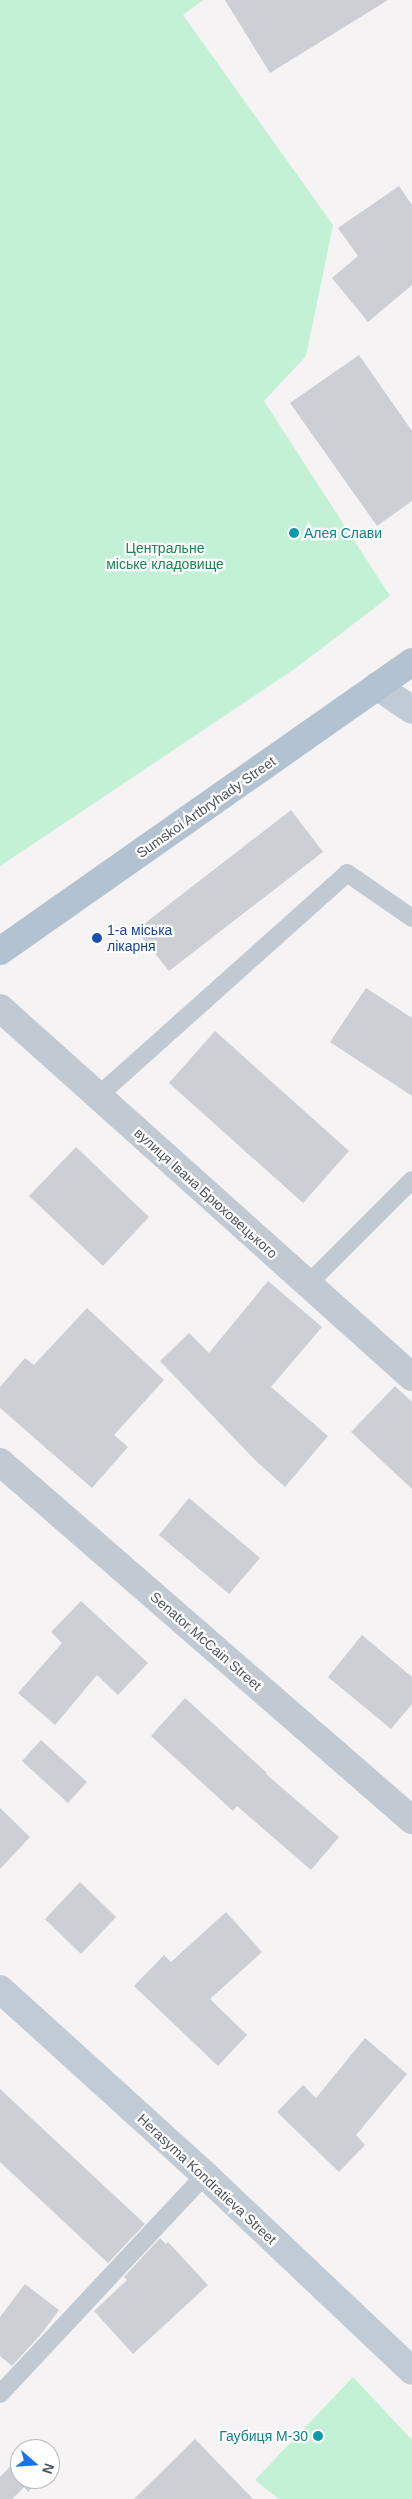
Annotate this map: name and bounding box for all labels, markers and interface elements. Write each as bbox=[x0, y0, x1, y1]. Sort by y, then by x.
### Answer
place label: Алея Слави bbox=[304, 525, 382, 541]
marker: Алея Слави bbox=[288, 527, 300, 539]
park label: Центральне міське кладовище bbox=[106, 540, 224, 572]
street label: Sumskoi Artbryhady Street bbox=[133, 752, 279, 862]
place label: 1-а міська лікарня bbox=[107, 922, 172, 954]
marker: 1-а міська лікарня bbox=[91, 932, 103, 944]
street label: вулиця Івана Брюховецького bbox=[131, 1124, 281, 1262]
street label: Senator McCain Street bbox=[147, 1588, 265, 1694]
street label: Herasyma Kondratieva Street bbox=[134, 2110, 280, 2248]
place label: Гаубиця М-30 bbox=[219, 2428, 308, 2444]
marker: Гаубиця М-30 bbox=[312, 2430, 324, 2442]
north arrow bbox=[10, 2439, 60, 2489]
text: N bbox=[39, 2461, 57, 2476]

